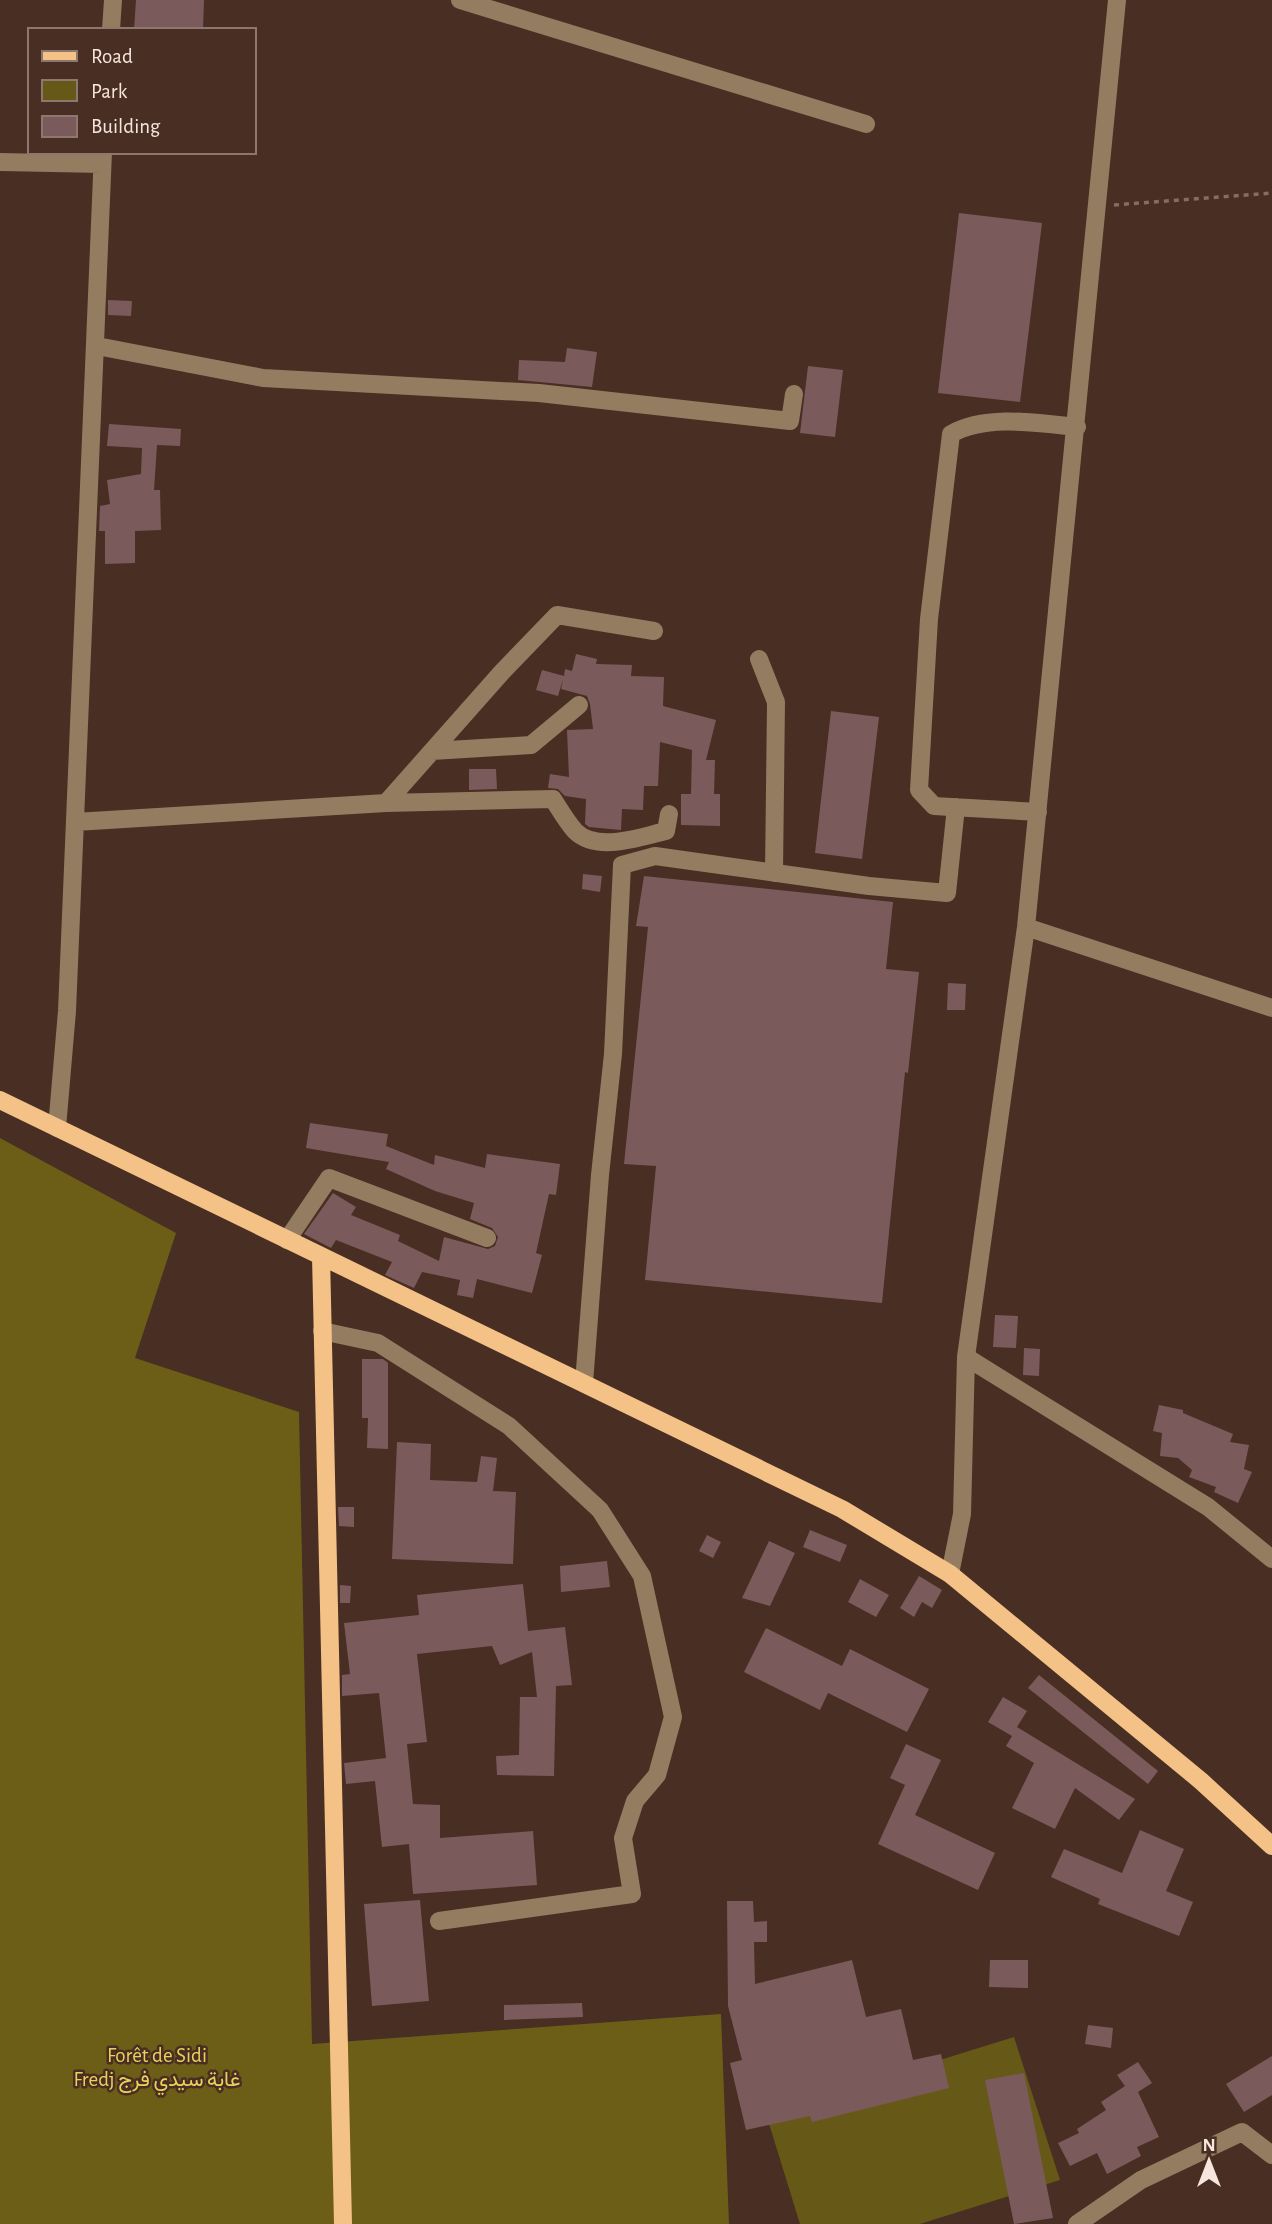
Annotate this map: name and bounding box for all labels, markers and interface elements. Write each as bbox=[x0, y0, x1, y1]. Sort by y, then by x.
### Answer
legend bbox=[28, 28, 256, 154]
text: Road bbox=[91, 46, 133, 67]
text: Park bbox=[91, 81, 128, 102]
text: Building bbox=[91, 116, 161, 137]
park label: Forêt de Sidi Fredj غابة سيدي فرج bbox=[73, 2045, 241, 2096]
north arrow bbox=[1174, 2126, 1244, 2196]
text: N bbox=[1202, 2136, 1216, 2155]

